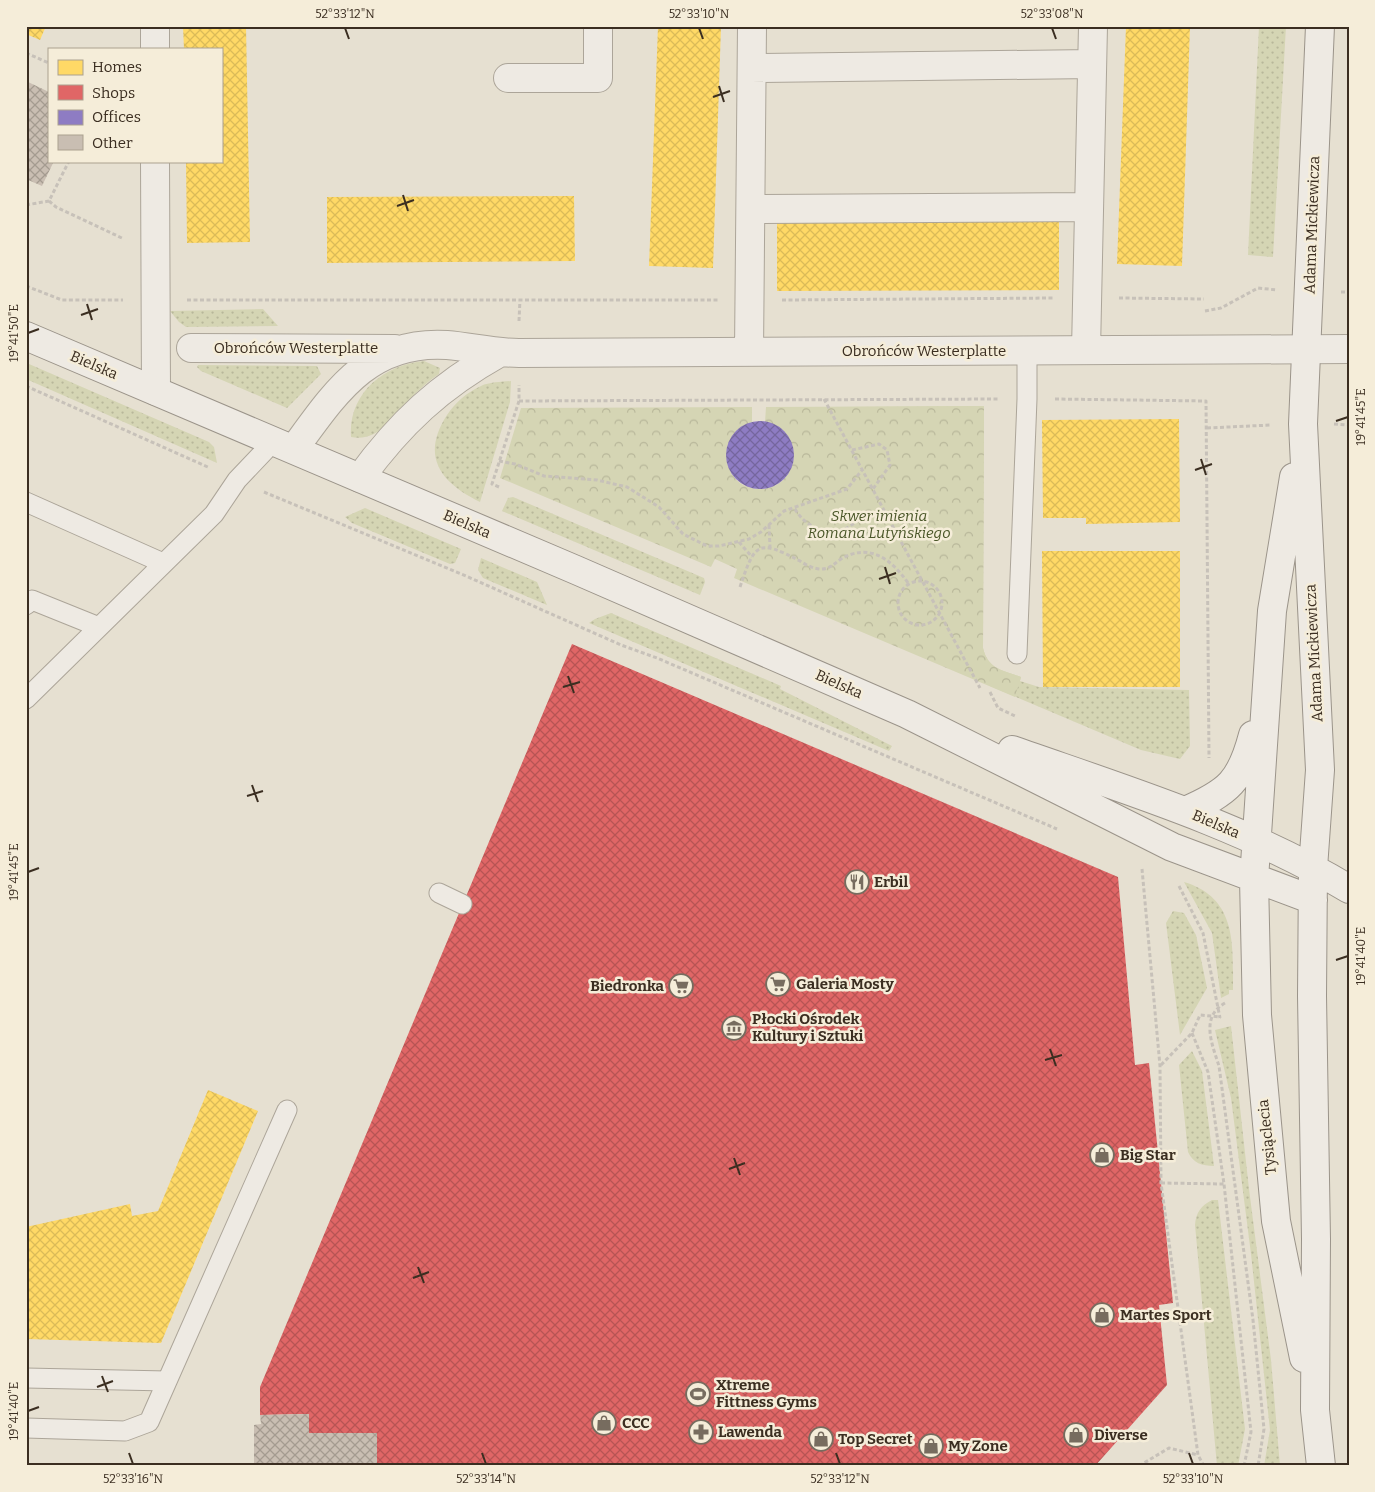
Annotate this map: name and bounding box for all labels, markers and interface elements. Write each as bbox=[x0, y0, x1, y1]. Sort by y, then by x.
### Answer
text: 52°33'12"N bbox=[315, 7, 375, 21]
text: 52°33'10"N bbox=[669, 7, 730, 21]
text: 52°33'08"N bbox=[1021, 7, 1084, 21]
legend bbox=[48, 48, 222, 162]
text: Homes bbox=[92, 58, 142, 76]
text: Shops bbox=[92, 84, 135, 102]
text: Offices bbox=[92, 108, 141, 126]
text: Other bbox=[92, 134, 133, 152]
street label: Adama Mickiewicza bbox=[1301, 156, 1323, 294]
text: 19°41'50"E bbox=[7, 304, 21, 362]
street label: Obrońców Westerplatte bbox=[214, 339, 378, 357]
street label: Obrońców Westerplatte bbox=[842, 342, 1006, 360]
street label: Bielska bbox=[68, 347, 120, 383]
text: 19°41'45"E bbox=[1354, 388, 1368, 446]
street label: Bielska bbox=[441, 506, 493, 542]
park label: Skwer imienia Romana Lutyńskiego bbox=[807, 507, 951, 542]
street label: Adama Mickiewicza bbox=[1301, 584, 1327, 722]
street label: Bielska bbox=[813, 666, 865, 702]
street label: Bielska bbox=[1190, 806, 1242, 842]
text: 19°41'45"E bbox=[7, 843, 21, 901]
restaurant icon: Erbil bbox=[844, 869, 870, 895]
place label: Erbil bbox=[874, 873, 908, 891]
text: 19°41'40"E bbox=[1354, 927, 1368, 985]
supermarket icon: Galeria Mosty bbox=[765, 971, 791, 997]
supermarket icon: Biedronka bbox=[668, 973, 694, 999]
place label: Galeria Mosty bbox=[796, 975, 895, 993]
place label: Biedronka bbox=[590, 977, 665, 995]
place label: Płocki Ośrodek Kultury i Sztuki bbox=[752, 1010, 863, 1045]
museum icon: Płocki Ośrodek Kultury i Sztuki bbox=[721, 1015, 747, 1041]
street label: Tysiąclecia bbox=[1254, 1098, 1280, 1176]
shop icon: Big Star bbox=[1089, 1142, 1115, 1168]
place label: Big Star bbox=[1120, 1146, 1176, 1164]
shop icon: Martes Sport bbox=[1089, 1302, 1115, 1328]
place label: Martes Sport bbox=[1120, 1306, 1212, 1324]
place label: Xtreme Fittness Gyms bbox=[716, 1376, 817, 1411]
sports icon: Xtreme Fittness Gyms bbox=[685, 1381, 711, 1407]
text: 19°41'40"E bbox=[7, 1382, 21, 1440]
shop icon: CCC bbox=[591, 1410, 617, 1436]
place label: CCC bbox=[622, 1414, 650, 1432]
pharmacy icon: Lawenda bbox=[688, 1419, 714, 1445]
shop icon: Diverse bbox=[1063, 1422, 1089, 1448]
place label: Lawenda bbox=[718, 1423, 782, 1441]
shop icon: Top Secret bbox=[808, 1426, 834, 1452]
place label: Diverse bbox=[1094, 1426, 1148, 1444]
place label: Top Secret bbox=[838, 1430, 913, 1448]
shop icon: My Zone bbox=[918, 1433, 944, 1459]
place label: My Zone bbox=[948, 1437, 1008, 1455]
text: 52°33'16"N bbox=[103, 1472, 164, 1486]
text: 52°33'14"N bbox=[456, 1472, 517, 1486]
text: 52°33'12"N bbox=[810, 1472, 870, 1486]
text: 52°33'10"N bbox=[1163, 1472, 1224, 1486]

